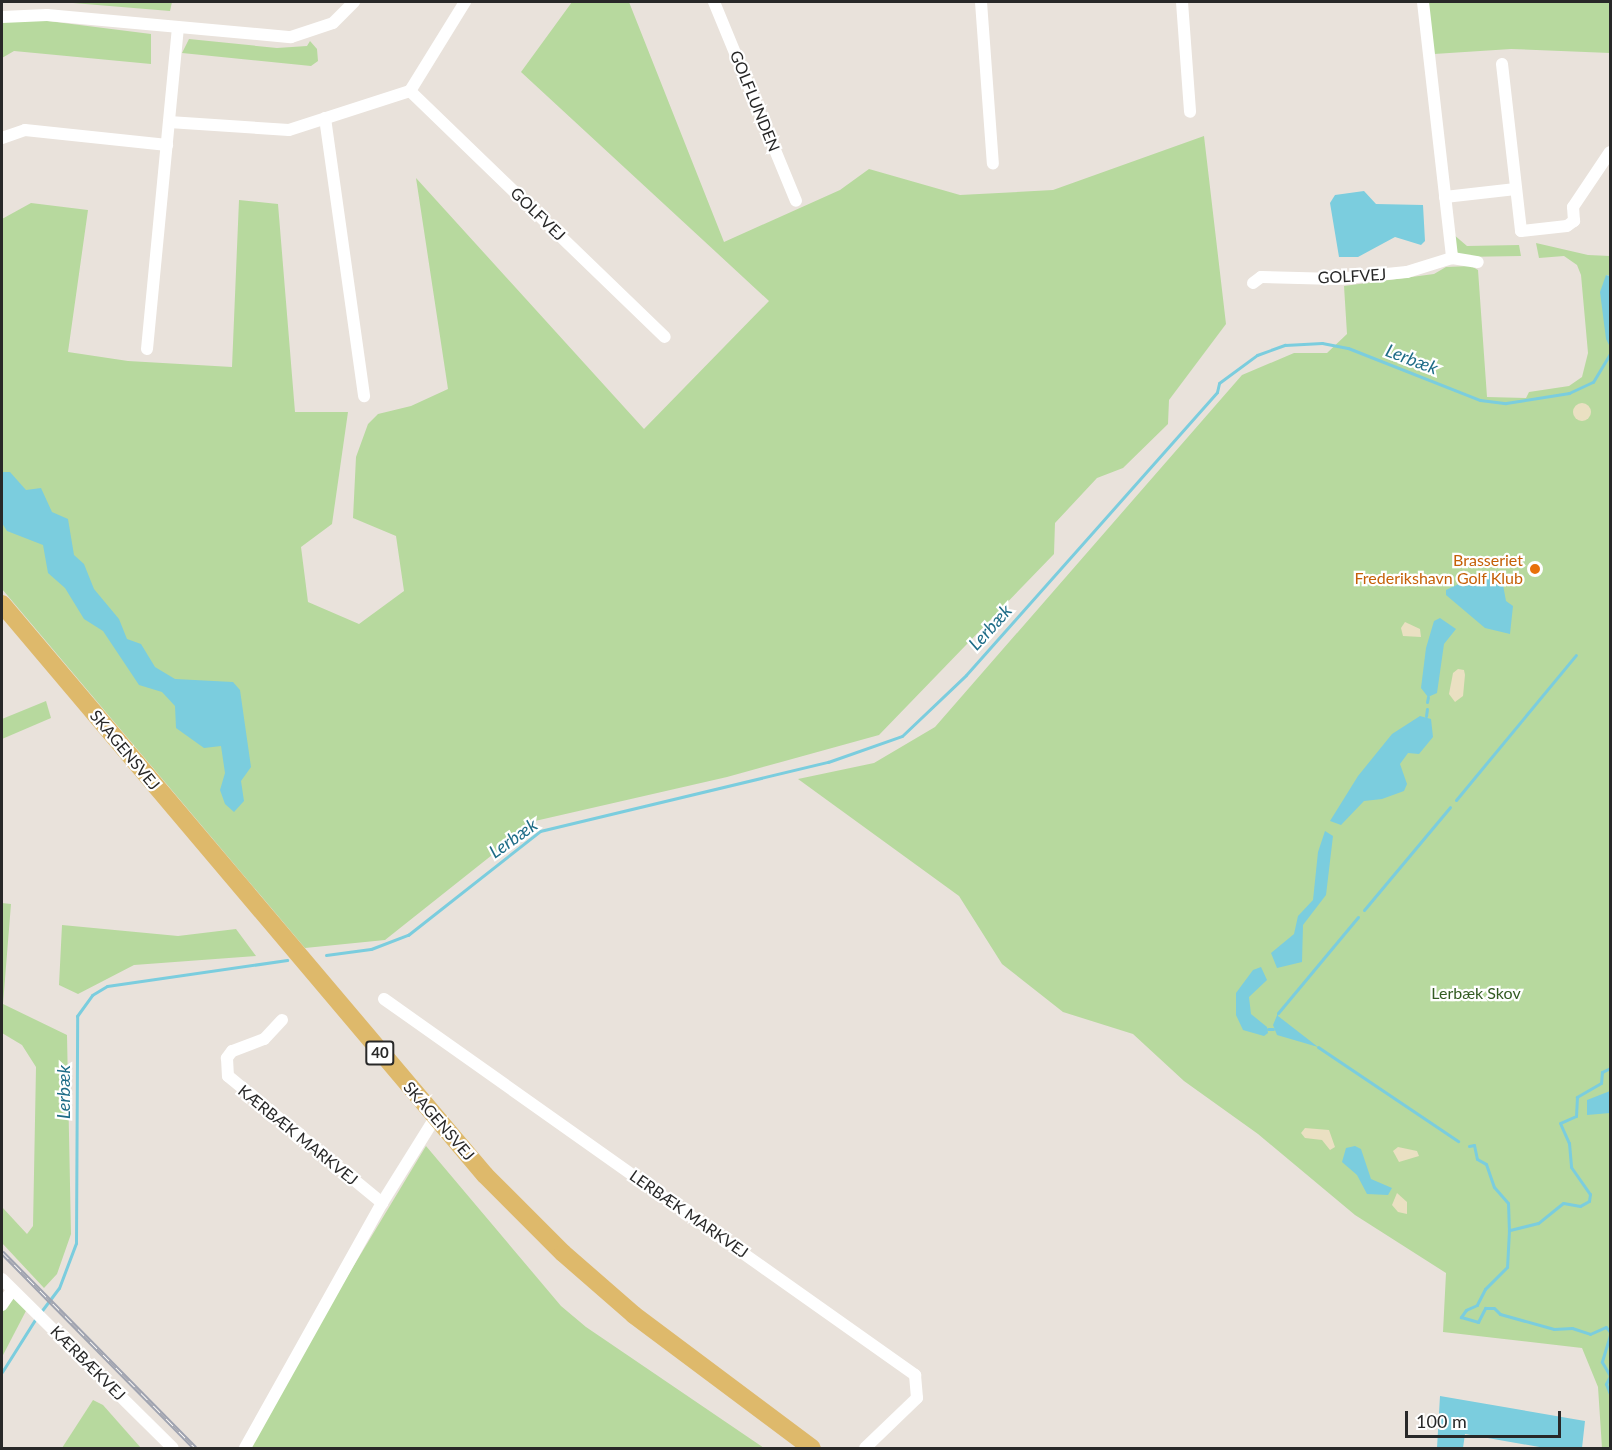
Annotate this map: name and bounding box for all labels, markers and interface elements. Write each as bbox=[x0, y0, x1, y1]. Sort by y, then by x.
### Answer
street label: GOLFLUNDEN bbox=[726, 48, 784, 154]
street label: GOLFVEJ bbox=[507, 183, 569, 245]
street label: GOLFVEJ bbox=[1317, 265, 1387, 287]
water label: Lerbæk bbox=[1383, 339, 1441, 379]
place label: Brasseriet Frederikshavn Golf Klub bbox=[1354, 550, 1523, 588]
marker: Brasseriet Frederikshavn Golf Klub bbox=[1528, 562, 1542, 576]
water label: Lerbæk bbox=[964, 600, 1016, 654]
street label: SKAGENSVEJ bbox=[86, 706, 164, 794]
water label: Lerbæk bbox=[485, 814, 541, 862]
park label: Lerbæk Skov bbox=[1431, 983, 1521, 1003]
road number: 40 bbox=[365, 1041, 395, 1065]
water label: Lerbæk bbox=[52, 1065, 74, 1119]
street label: SKAGENSVEJ bbox=[400, 1078, 478, 1164]
street label: KÆRBÆK MARKVEJ bbox=[234, 1081, 362, 1189]
street label: LERBÆK MARKVEJ bbox=[626, 1166, 752, 1262]
street label: KÆRBÆKVEJ bbox=[47, 1322, 129, 1404]
scale bar bbox=[1408, 1399, 1564, 1437]
text: 100 m bbox=[1416, 1410, 1467, 1432]

